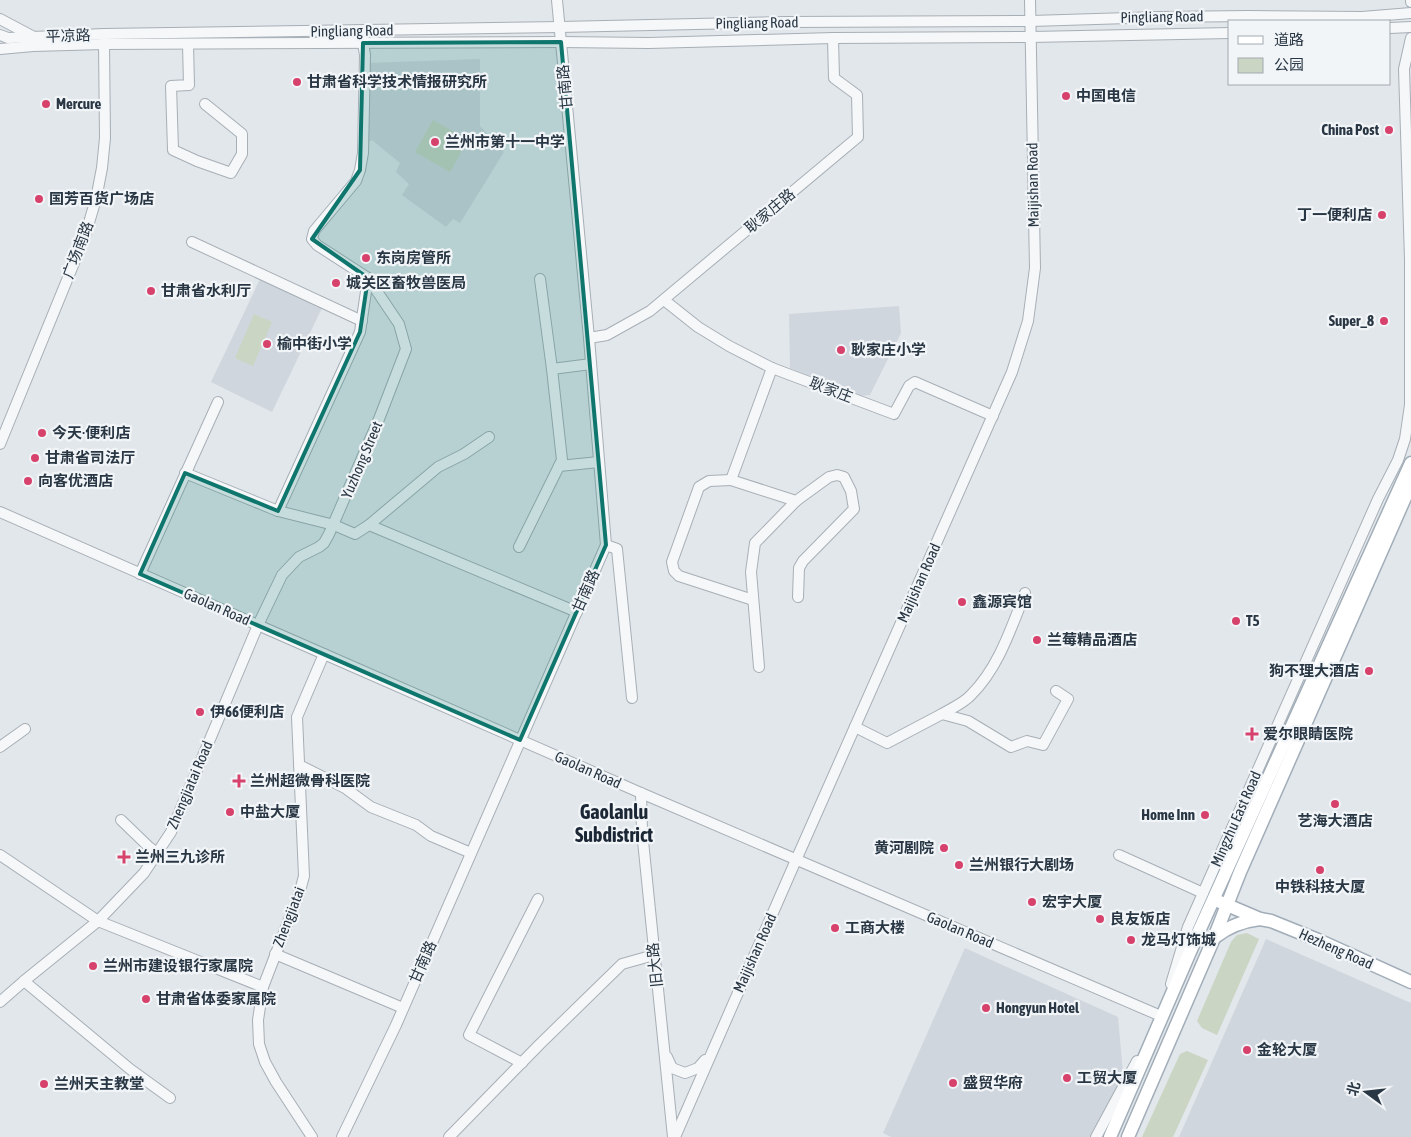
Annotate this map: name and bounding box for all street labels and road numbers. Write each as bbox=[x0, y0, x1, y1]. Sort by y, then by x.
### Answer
street label: Pingliang Road bbox=[1120, 7, 1204, 26]
street label: Pingliang Road bbox=[715, 13, 799, 32]
street label: Pingliang Road bbox=[310, 21, 394, 40]
street label: 平凉路 bbox=[45, 26, 91, 45]
street label: 甘南路 bbox=[554, 64, 575, 110]
street label: Maijishan Road bbox=[1023, 142, 1042, 228]
street label: 耿家庄路 bbox=[741, 185, 798, 236]
street label: 广场南路 bbox=[59, 219, 96, 281]
street label: 耿家庄 bbox=[807, 374, 855, 406]
street label: Yuzhong Street bbox=[338, 419, 385, 501]
street label: Maijishan Road bbox=[894, 541, 944, 625]
street label: 甘南路 bbox=[569, 567, 602, 615]
street label: Gaolan Road bbox=[181, 584, 253, 629]
street label: Zhengjiatai Road bbox=[163, 738, 216, 831]
street label: Gaolan Road bbox=[552, 747, 624, 792]
street label: Mingzhu East Road bbox=[1207, 768, 1264, 869]
street label: Zhengjiatai bbox=[269, 884, 308, 949]
street label: Gaolan Road bbox=[924, 908, 996, 951]
street label: Maijishan Road bbox=[730, 911, 780, 995]
street label: Hezheng Road bbox=[1296, 925, 1376, 972]
street label: 甘南路 bbox=[406, 938, 439, 986]
street label: 旧大路 bbox=[644, 942, 665, 988]

